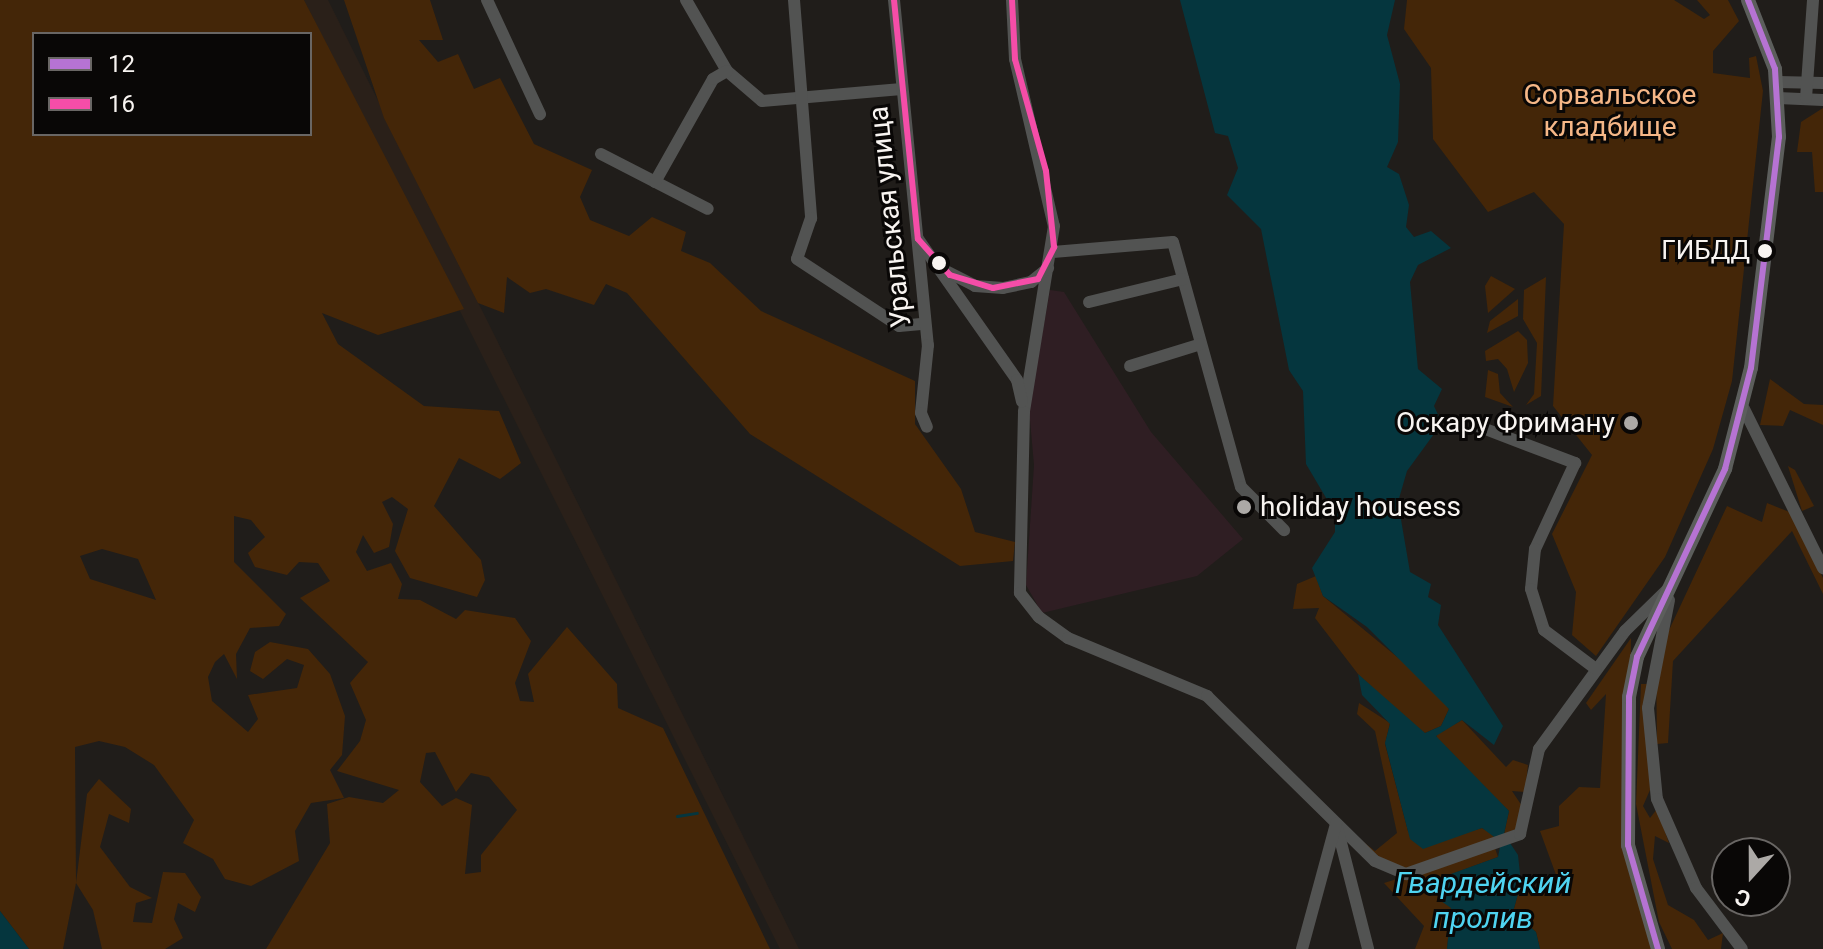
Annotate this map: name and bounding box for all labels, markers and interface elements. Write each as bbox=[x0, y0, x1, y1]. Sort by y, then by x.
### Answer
legend bbox=[32, 32, 312, 136]
text: 12 bbox=[108, 50, 135, 78]
park label: Сорвальское кладбище bbox=[1524, 78, 1696, 144]
text: 16 bbox=[108, 90, 135, 118]
street label: Уральская улица bbox=[862, 104, 918, 330]
place label: ГИБДД bbox=[1661, 235, 1750, 267]
marker: ГИБДД bbox=[1757, 243, 1773, 259]
unlabelled marker bbox=[931, 255, 947, 271]
place label: Оскару Фриману bbox=[1396, 406, 1615, 440]
marker: Оскару Фриману bbox=[1622, 414, 1640, 432]
place label: holiday housess bbox=[1260, 490, 1461, 524]
marker: holiday housess bbox=[1235, 498, 1253, 516]
north arrow bbox=[1711, 837, 1791, 917]
water label: Гвардейский пролив bbox=[1395, 865, 1571, 936]
text: С bbox=[1732, 884, 1754, 912]

